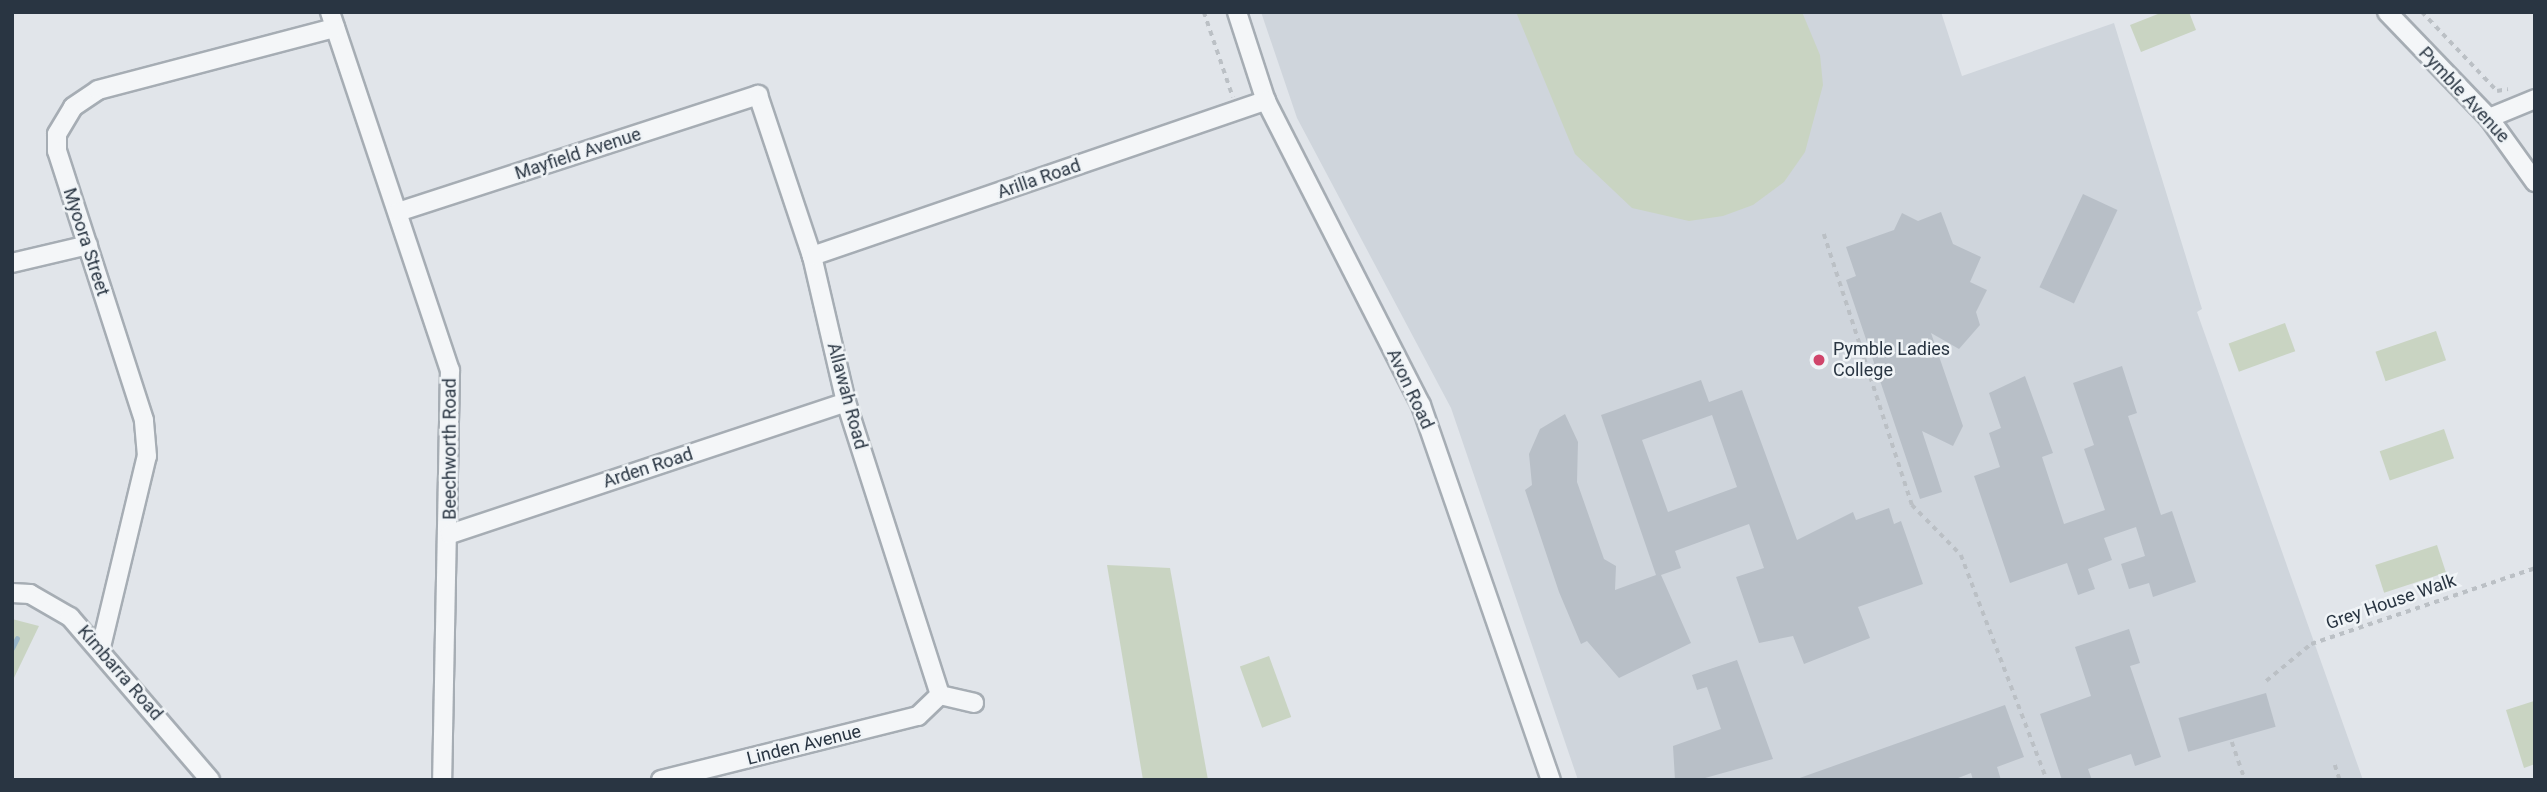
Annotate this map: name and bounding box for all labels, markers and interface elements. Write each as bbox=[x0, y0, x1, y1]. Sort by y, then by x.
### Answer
street label: Pymble Avenue bbox=[2414, 43, 2514, 147]
street label: Mayfield Avenue bbox=[512, 123, 644, 185]
street label: Arilla Road bbox=[995, 155, 1083, 203]
street label: Myoora Street bbox=[58, 185, 114, 299]
place label: Pymble Ladies College bbox=[1833, 339, 1950, 382]
street label: Allawah Road bbox=[822, 340, 872, 452]
street label: Avon Road bbox=[1382, 346, 1438, 432]
marker: Pymble Ladies College bbox=[1811, 352, 1827, 368]
street label: Beechworth Road bbox=[439, 378, 461, 520]
street label: Arden Road bbox=[600, 443, 696, 493]
street label: Grey House Walk bbox=[2323, 570, 2459, 634]
street label: Kimbarra Road bbox=[73, 621, 167, 725]
street label: Linden Avenue bbox=[745, 720, 863, 770]

